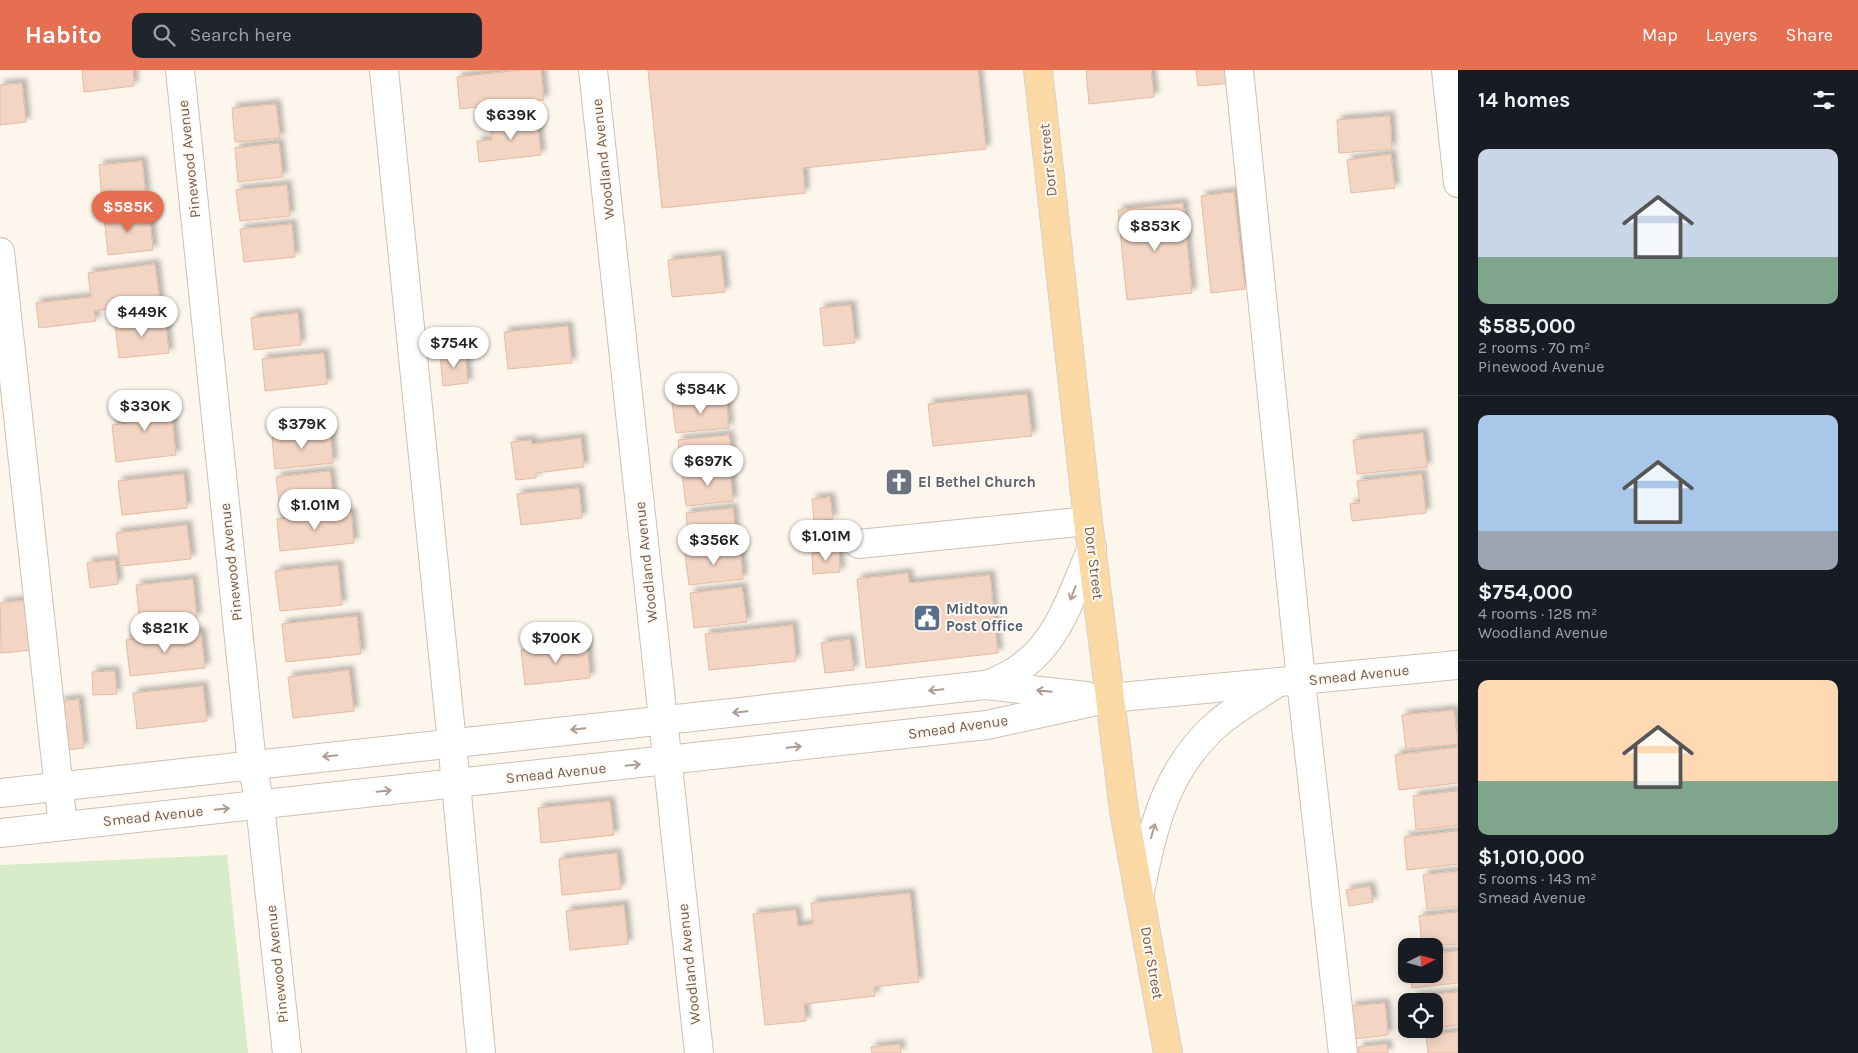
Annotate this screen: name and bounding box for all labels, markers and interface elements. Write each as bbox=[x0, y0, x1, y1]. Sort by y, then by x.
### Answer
search box bbox=[132, 13, 482, 58]
text: Habito bbox=[25, 21, 102, 49]
icon: search bbox=[150, 21, 178, 49]
text: Search here bbox=[190, 24, 292, 46]
text: Map bbox=[1642, 24, 1678, 46]
text: Layers bbox=[1706, 24, 1758, 46]
text: Share bbox=[1786, 24, 1833, 46]
icon: filters bbox=[1810, 86, 1838, 114]
text: 14 homes bbox=[1478, 88, 1570, 112]
pin: $639K bbox=[476, 98, 546, 141]
street label: Woodland Avenue bbox=[588, 98, 618, 220]
street label: Pinewood Avenue bbox=[174, 99, 204, 219]
text: $639K bbox=[486, 105, 536, 124]
street label: Dorr Street bbox=[1035, 122, 1061, 198]
icon: home bbox=[1613, 182, 1703, 272]
pin: $585K bbox=[93, 190, 163, 233]
text: $585K bbox=[103, 197, 153, 216]
pin: $853K bbox=[1120, 210, 1190, 252]
text: $853K bbox=[1129, 216, 1181, 235]
pin: $449K bbox=[107, 296, 177, 338]
text: $449K bbox=[117, 302, 167, 321]
text: $585,000 bbox=[1478, 314, 1576, 338]
pin: $754K bbox=[419, 326, 489, 369]
text: $754K bbox=[430, 333, 478, 352]
text: 2 rooms · 70 m² bbox=[1478, 338, 1590, 357]
text: Pinewood Avenue bbox=[1478, 357, 1605, 376]
pin: $584K bbox=[666, 372, 736, 415]
text: $584K bbox=[676, 379, 726, 398]
pin: $330K bbox=[110, 390, 180, 432]
text: $330K bbox=[119, 396, 171, 415]
pin: $379K bbox=[267, 408, 337, 450]
text: $379K bbox=[277, 414, 327, 433]
pin: $697K bbox=[673, 444, 743, 487]
icon: home bbox=[1613, 447, 1703, 537]
text: $697K bbox=[684, 451, 732, 470]
church icon: El Bethel Church bbox=[884, 467, 914, 497]
place label: El Bethel Church bbox=[918, 473, 1036, 491]
pin: $1.01M bbox=[274, 488, 356, 531]
text: $1.01M bbox=[290, 495, 340, 514]
street label: Woodland Avenue bbox=[631, 501, 661, 623]
street label: Pinewood Avenue bbox=[216, 502, 246, 622]
pin: $1.01M bbox=[785, 520, 867, 562]
pin: $356K bbox=[679, 524, 749, 566]
street label: Dorr Street bbox=[1081, 525, 1107, 601]
text: $1.01M bbox=[801, 526, 851, 545]
text: $356K bbox=[689, 530, 739, 549]
text: $754,000 bbox=[1478, 580, 1573, 604]
one-way arrow bbox=[1068, 585, 1077, 600]
place label: Midtown Post Office bbox=[946, 600, 1023, 635]
public building icon: Midtown Post Office bbox=[912, 603, 942, 633]
text: 4 rooms · 128 m² bbox=[1478, 604, 1597, 623]
pin: $821K bbox=[130, 612, 200, 654]
text: $821K bbox=[141, 618, 189, 637]
pin: $700K bbox=[521, 622, 591, 664]
text: Woodland Avenue bbox=[1478, 623, 1608, 642]
text: $700K bbox=[531, 628, 581, 647]
street label: Smead Avenue bbox=[1308, 661, 1410, 689]
one-way arrow bbox=[929, 685, 945, 695]
one-way arrow bbox=[1036, 686, 1052, 696]
one-way arrow bbox=[732, 707, 748, 717]
street label: Smead Avenue bbox=[907, 711, 1009, 743]
icon: home bbox=[1613, 712, 1703, 802]
one-way arrow bbox=[571, 725, 587, 734]
one-way arrow bbox=[786, 742, 802, 752]
one-way arrow bbox=[322, 751, 338, 760]
street label: Smead Avenue bbox=[505, 759, 607, 787]
one-way arrow bbox=[624, 760, 640, 770]
one-way arrow bbox=[376, 786, 392, 796]
street label: Smead Avenue bbox=[102, 802, 204, 830]
one-way arrow bbox=[214, 804, 230, 814]
one-way arrow bbox=[1149, 823, 1158, 839]
text: $1,010,000 bbox=[1478, 845, 1584, 869]
text: 5 rooms · 143 m² bbox=[1478, 869, 1597, 888]
text: Smead Avenue bbox=[1478, 888, 1586, 907]
street label: Woodland Avenue bbox=[674, 903, 704, 1025]
street label: Pinewood Avenue bbox=[262, 904, 292, 1024]
street label: Dorr Street bbox=[1137, 925, 1167, 1001]
north arrow bbox=[1398, 938, 1442, 982]
map controls bbox=[1398, 938, 1443, 1038]
button: locate bbox=[1398, 993, 1443, 1038]

